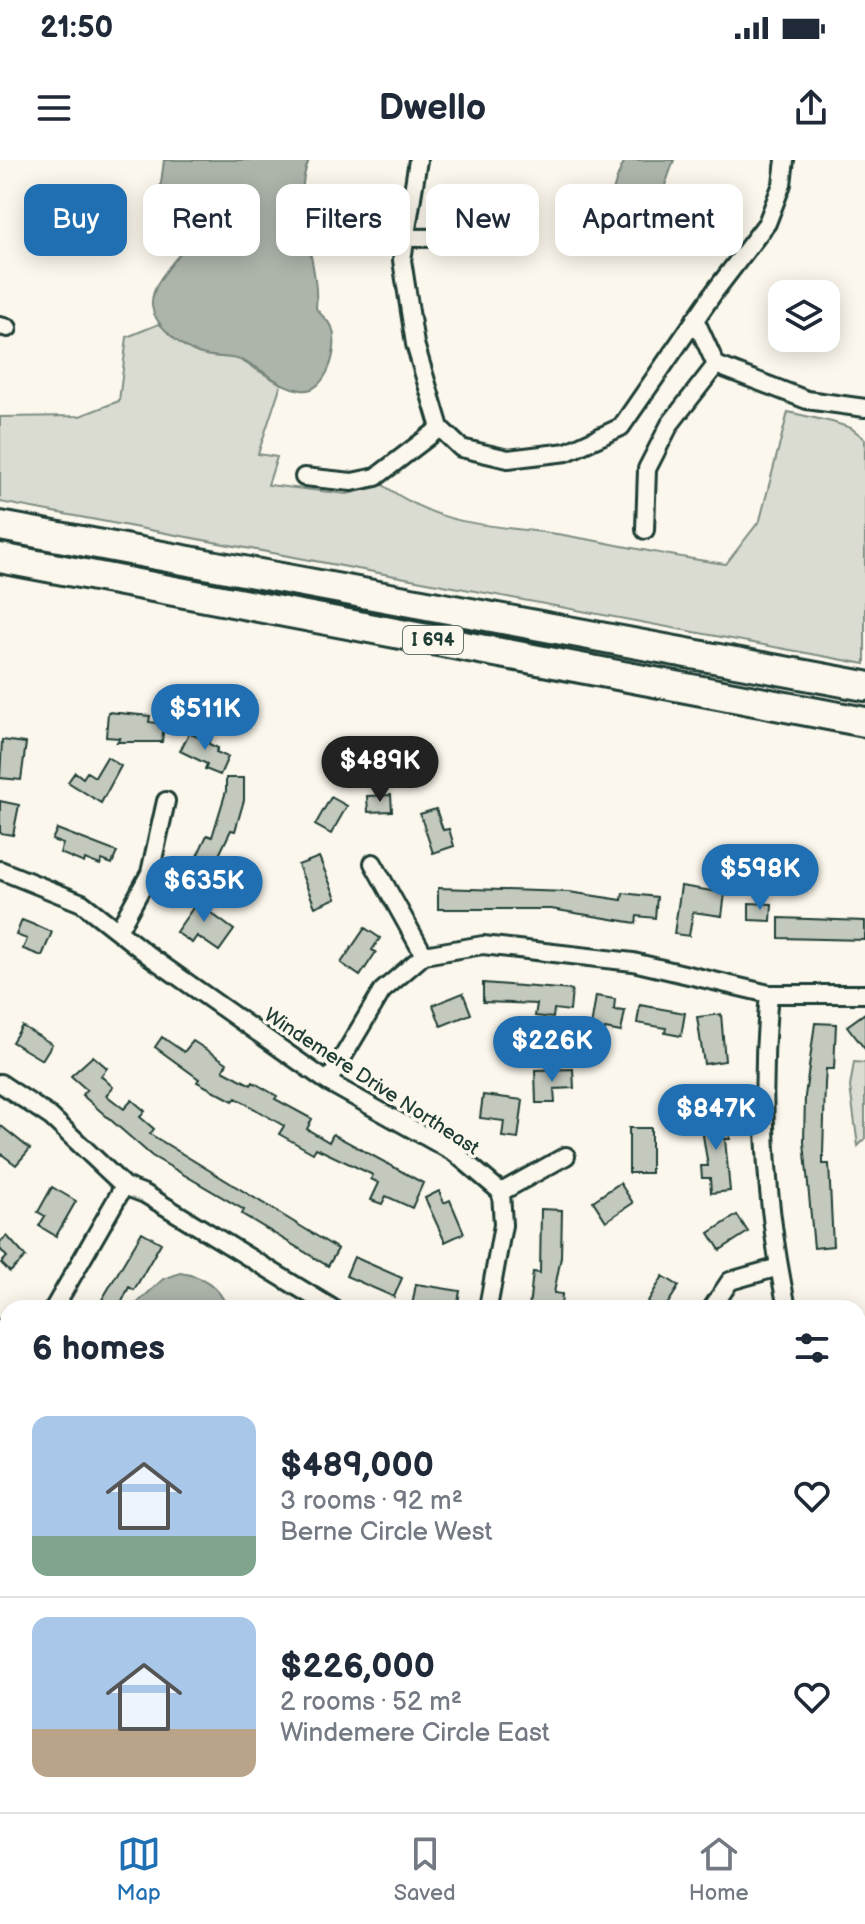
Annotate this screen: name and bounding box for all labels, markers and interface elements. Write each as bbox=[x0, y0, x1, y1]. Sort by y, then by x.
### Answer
text: 21:50 bbox=[40, 10, 113, 46]
icon: menu bbox=[32, 86, 76, 130]
icon: share bbox=[789, 86, 833, 130]
text: Dwello bbox=[379, 87, 486, 130]
chip: Buy bbox=[24, 184, 127, 256]
chip: Rent bbox=[143, 184, 260, 256]
chip: Filters bbox=[276, 184, 410, 256]
chip: New bbox=[426, 184, 539, 256]
chip: Apartment bbox=[555, 184, 743, 256]
map controls bbox=[768, 280, 840, 352]
button: layers bbox=[768, 280, 840, 352]
road number: I 694 bbox=[403, 626, 463, 654]
pin: $511K bbox=[149, 684, 261, 752]
text: $511K bbox=[169, 694, 241, 725]
pin: $489K bbox=[324, 736, 436, 804]
text: $489K bbox=[340, 746, 421, 777]
pin: $598K bbox=[704, 844, 816, 912]
text: $598K bbox=[720, 854, 800, 885]
pin: $635K bbox=[148, 856, 260, 924]
text: $635K bbox=[164, 866, 244, 897]
street label: Windemere Drive Northeast bbox=[259, 1003, 484, 1160]
pin: $226K bbox=[496, 1016, 608, 1084]
text: $226K bbox=[511, 1026, 593, 1057]
pin: $847K bbox=[660, 1084, 772, 1152]
text: $847K bbox=[676, 1094, 756, 1125]
icon: filters bbox=[790, 1326, 834, 1370]
text: 6 homes bbox=[32, 1328, 165, 1369]
text: $489,000 bbox=[280, 1445, 434, 1486]
icon: home bbox=[96, 1448, 192, 1544]
icon: heart bbox=[790, 1474, 834, 1518]
text: 3 rooms · 92 m² bbox=[280, 1486, 463, 1517]
text: Berne Circle West bbox=[280, 1517, 493, 1548]
text: $226,000 bbox=[280, 1646, 435, 1687]
icon: home bbox=[96, 1649, 192, 1745]
icon: heart bbox=[790, 1675, 834, 1719]
text: 2 rooms · 52 m² bbox=[280, 1687, 462, 1718]
text: Windemere Circle East bbox=[280, 1718, 550, 1749]
tab: Map bbox=[117, 1832, 161, 1907]
tab: Saved bbox=[394, 1832, 456, 1907]
tab: Home bbox=[689, 1832, 748, 1907]

